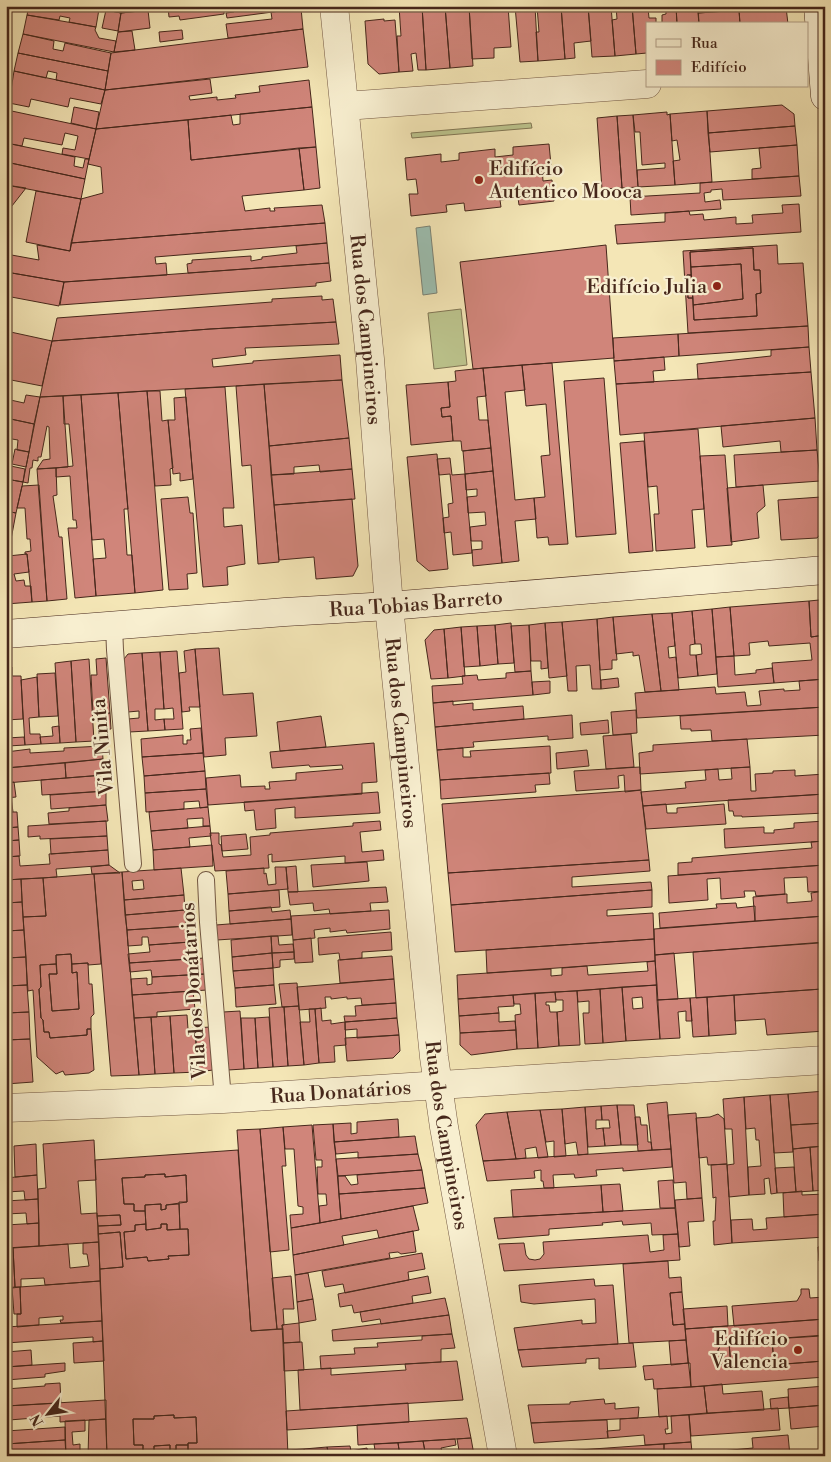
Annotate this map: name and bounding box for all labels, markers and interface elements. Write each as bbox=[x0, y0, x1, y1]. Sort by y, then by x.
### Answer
legend bbox=[646, 22, 808, 88]
text: Rua bbox=[691, 34, 718, 53]
text: Edifício bbox=[691, 58, 747, 77]
place label: Edifício Autentico Mooca bbox=[488, 157, 643, 205]
marker: Edifício Autentico Mooca bbox=[473, 174, 485, 186]
street label: Rua dos Campineiros bbox=[343, 233, 386, 426]
place label: Edifício Julia bbox=[586, 275, 708, 300]
marker: Edifício Julia bbox=[711, 280, 723, 292]
street label: Rua Tobias Barreto bbox=[328, 586, 504, 623]
street label: Rua dos Campineiros bbox=[378, 636, 422, 830]
street label: Vila Ninita bbox=[87, 696, 120, 797]
street label: Vila dos Donátarios bbox=[176, 902, 213, 1081]
street label: Rua dos Campineiros bbox=[418, 1039, 473, 1232]
street label: Rua Donatários bbox=[269, 1076, 412, 1110]
place label: Edifício Valencia bbox=[710, 1327, 789, 1375]
marker: Edifício Valencia bbox=[792, 1344, 804, 1356]
north arrow bbox=[22, 1390, 72, 1440]
text: N bbox=[27, 1411, 48, 1429]

